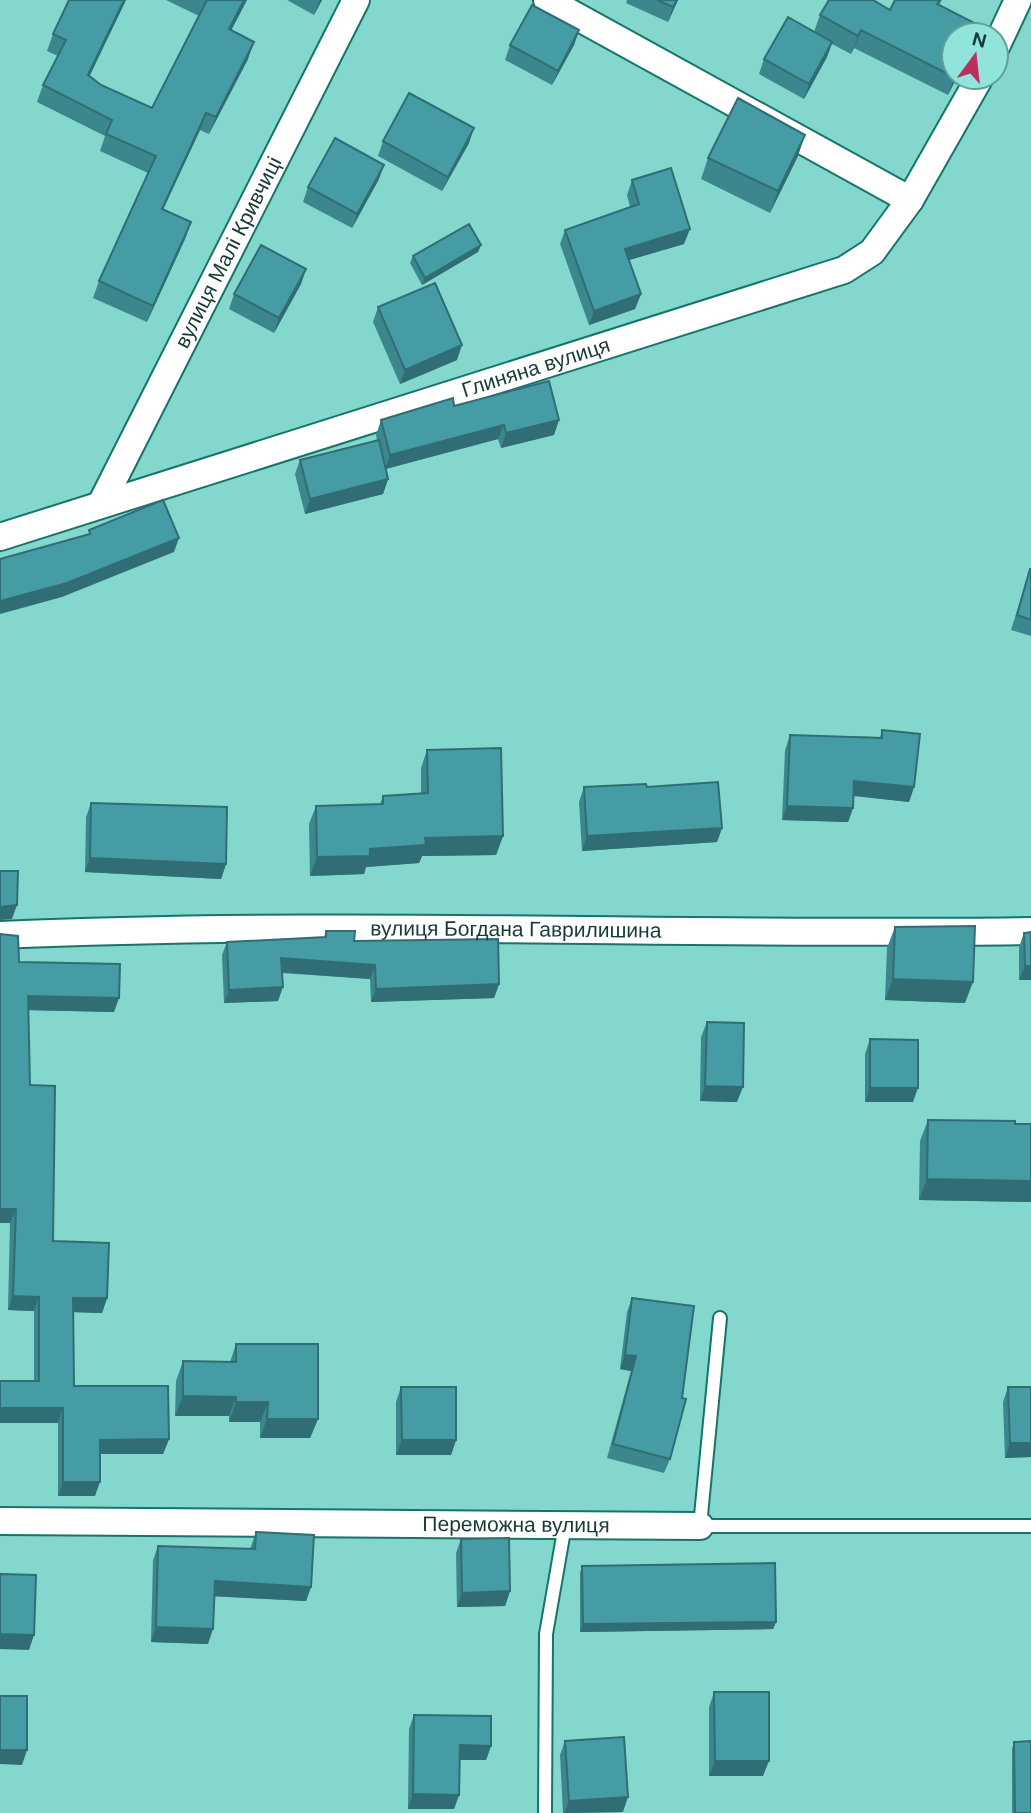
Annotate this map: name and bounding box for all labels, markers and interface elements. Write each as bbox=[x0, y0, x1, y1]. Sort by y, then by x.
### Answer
north arrow bbox=[940, 21, 1010, 91]
text: N bbox=[969, 26, 989, 54]
street label: вулиця Малі Кривчиці bbox=[168, 152, 288, 353]
street label: Глиняна вулиця bbox=[458, 331, 614, 404]
street label: вулиця Богдана Гаврилишина bbox=[370, 914, 662, 945]
street label: Переможна вулиця bbox=[422, 1510, 610, 1539]

